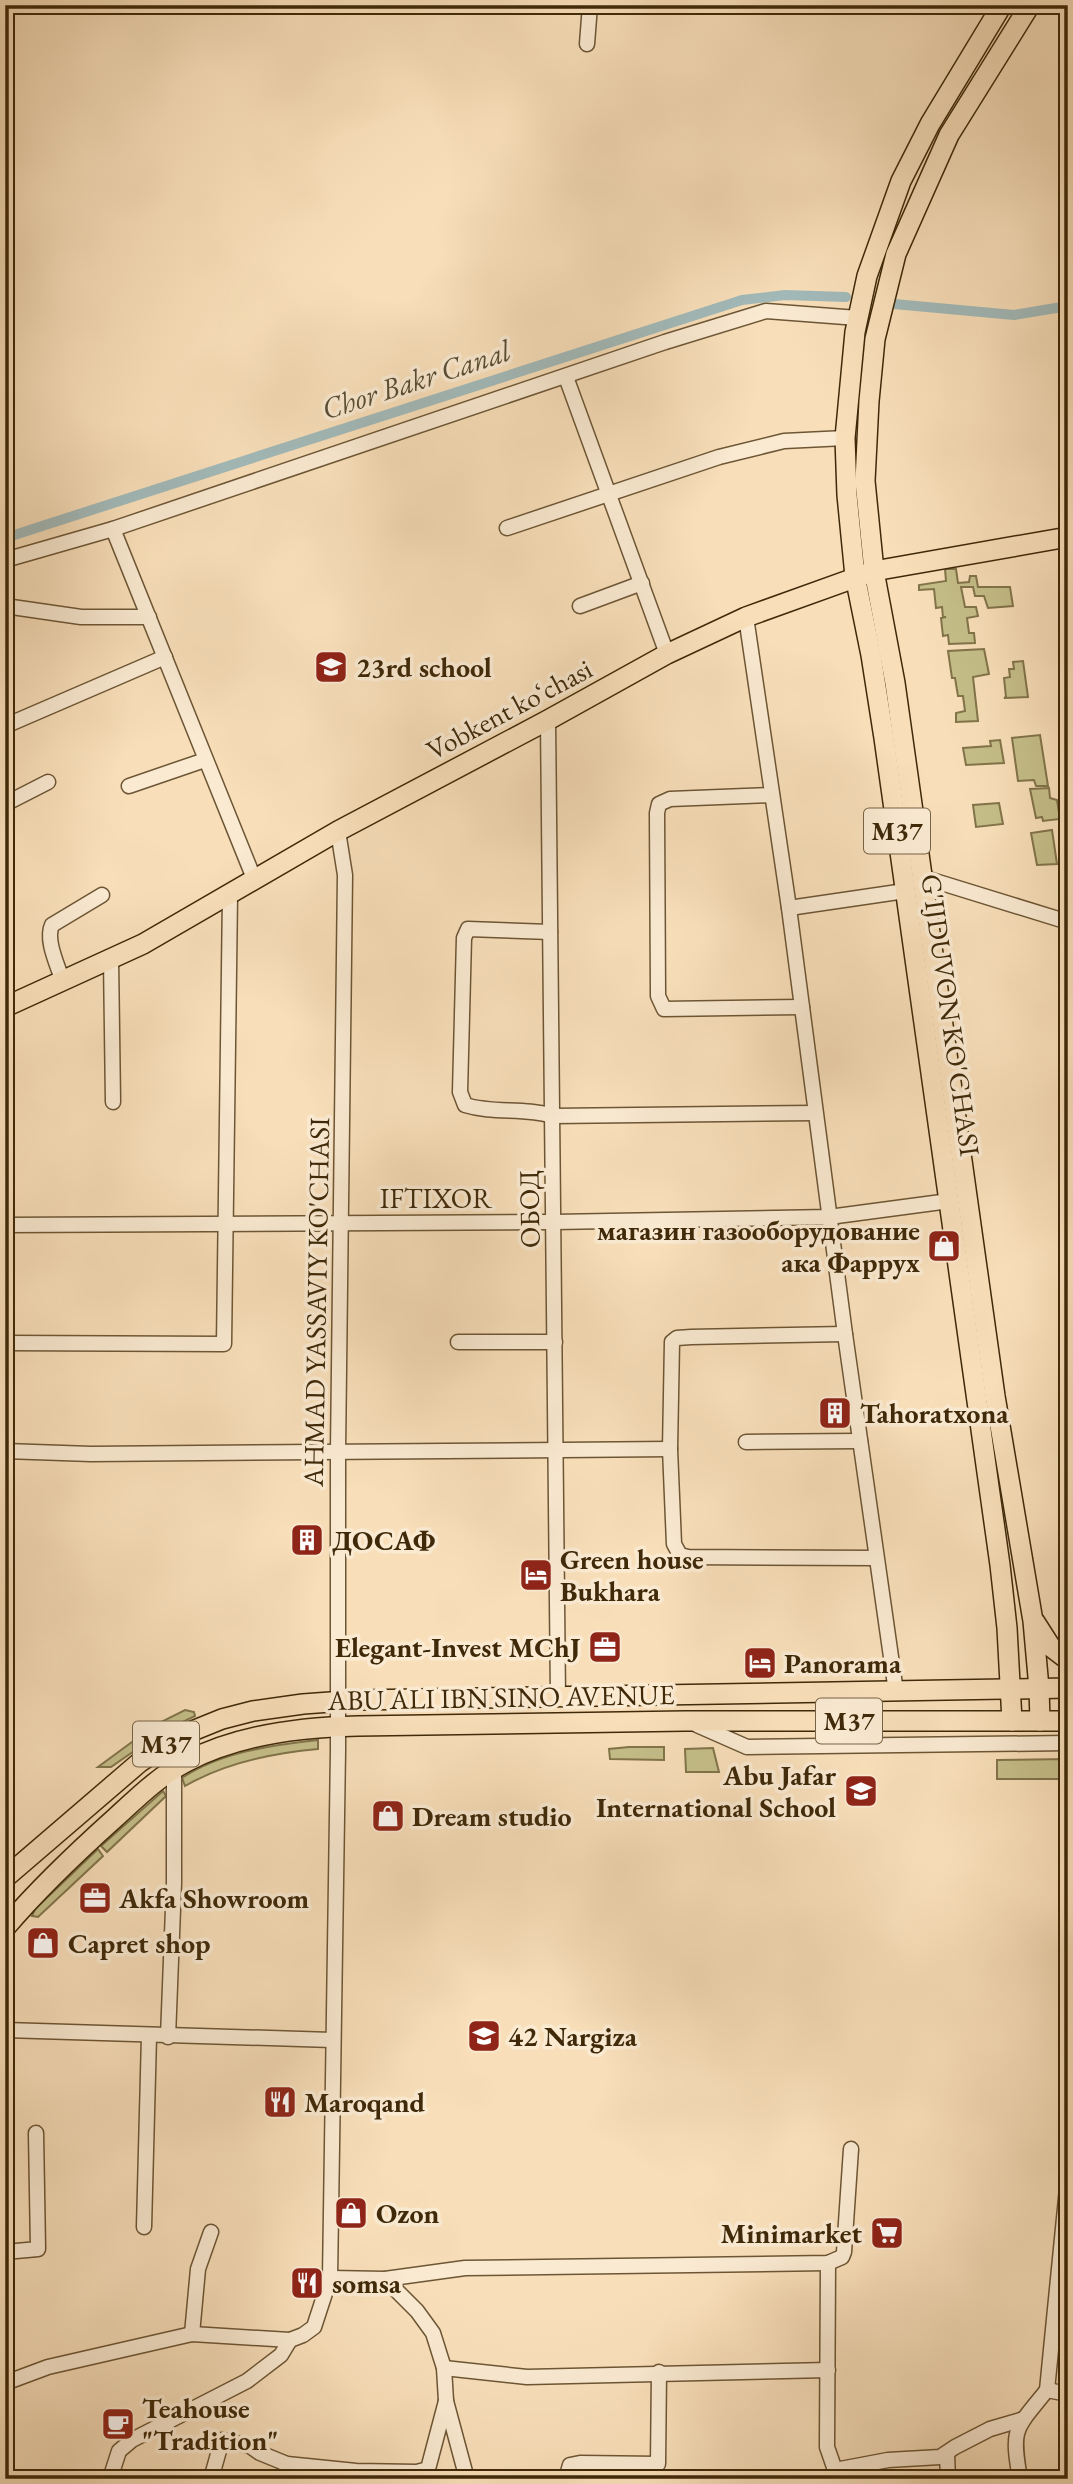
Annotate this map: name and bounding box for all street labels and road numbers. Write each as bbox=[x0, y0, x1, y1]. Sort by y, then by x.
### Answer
street label: Vobkent koʻchasi bbox=[420, 650, 598, 768]
road number: M37 bbox=[864, 808, 930, 853]
street label: G'IJDUVON KO'CHASI bbox=[913, 872, 989, 1159]
street label: AHMAD YASSAVIY KO'CHASI bbox=[295, 1116, 337, 1488]
street label: ОБОД bbox=[510, 1169, 548, 1249]
street label: IFTIXOR bbox=[380, 1180, 493, 1216]
street label: ABU ALI IBN SINO AVENUE bbox=[326, 1676, 675, 1718]
road number: M37 bbox=[816, 1698, 882, 1744]
road number: M37 bbox=[133, 1722, 199, 1766]

